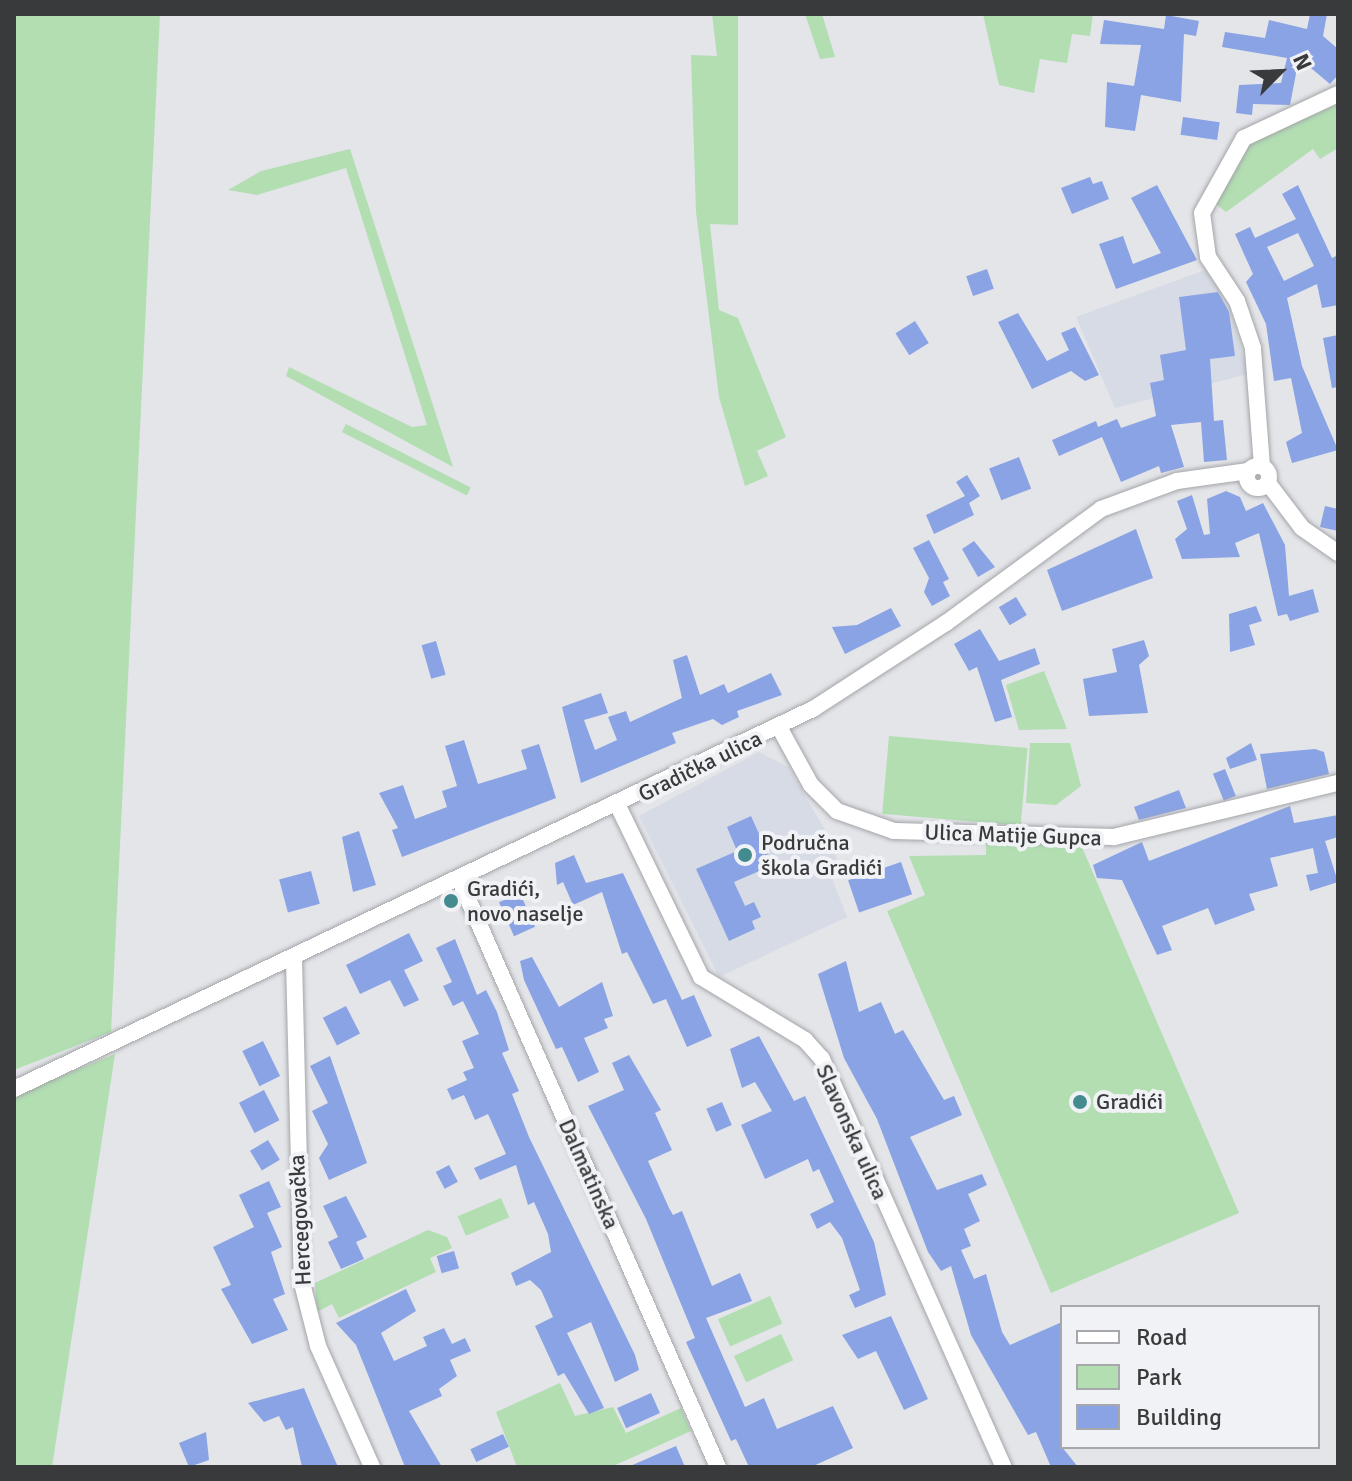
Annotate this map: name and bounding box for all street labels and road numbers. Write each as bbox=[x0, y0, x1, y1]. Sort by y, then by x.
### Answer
street label: Gradička ulica bbox=[634, 725, 766, 807]
street label: Ulica Matije Gupca bbox=[924, 819, 1102, 851]
street label: Slavonska ulica bbox=[810, 1060, 894, 1204]
street label: Dalmatinska bbox=[553, 1115, 625, 1233]
street label: Hercegovačka bbox=[283, 1154, 317, 1286]

